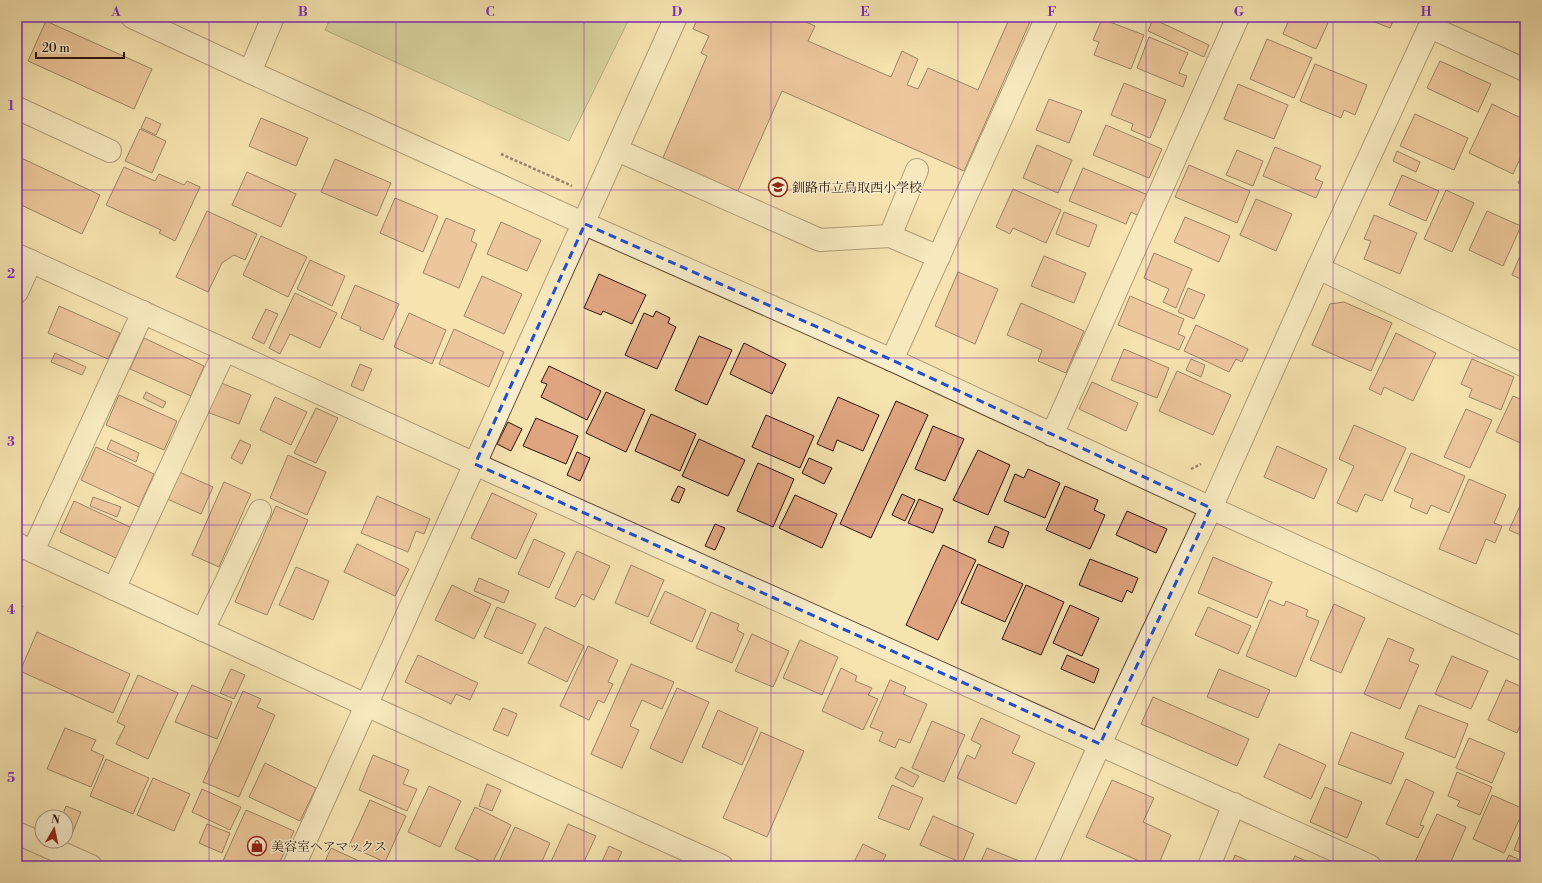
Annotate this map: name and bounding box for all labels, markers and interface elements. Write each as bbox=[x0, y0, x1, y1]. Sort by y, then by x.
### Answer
text: A bbox=[110, 4, 121, 20]
text: B bbox=[298, 4, 308, 20]
text: C bbox=[485, 4, 495, 20]
text: D bbox=[672, 4, 682, 20]
text: E bbox=[860, 4, 870, 20]
text: F bbox=[1047, 4, 1057, 20]
text: G bbox=[1234, 4, 1245, 20]
text: H bbox=[1421, 4, 1432, 20]
scale bar bbox=[36, 34, 124, 60]
text: 20 m bbox=[42, 41, 70, 56]
text: 1 bbox=[8, 98, 15, 114]
school or university icon: 釧路市立鳥取西小学校 bbox=[767, 176, 789, 198]
place label: 釧路市立鳥取西小学校 bbox=[792, 180, 922, 196]
text: 2 bbox=[7, 266, 15, 282]
text: 3 bbox=[7, 434, 15, 450]
text: 4 bbox=[7, 602, 16, 618]
text: 5 bbox=[7, 770, 15, 786]
north arrow bbox=[34, 809, 74, 849]
text: N bbox=[50, 813, 61, 828]
shop icon: 美容室ヘアマックス bbox=[246, 835, 268, 857]
place label: 美容室ヘアマックス bbox=[271, 839, 387, 855]

